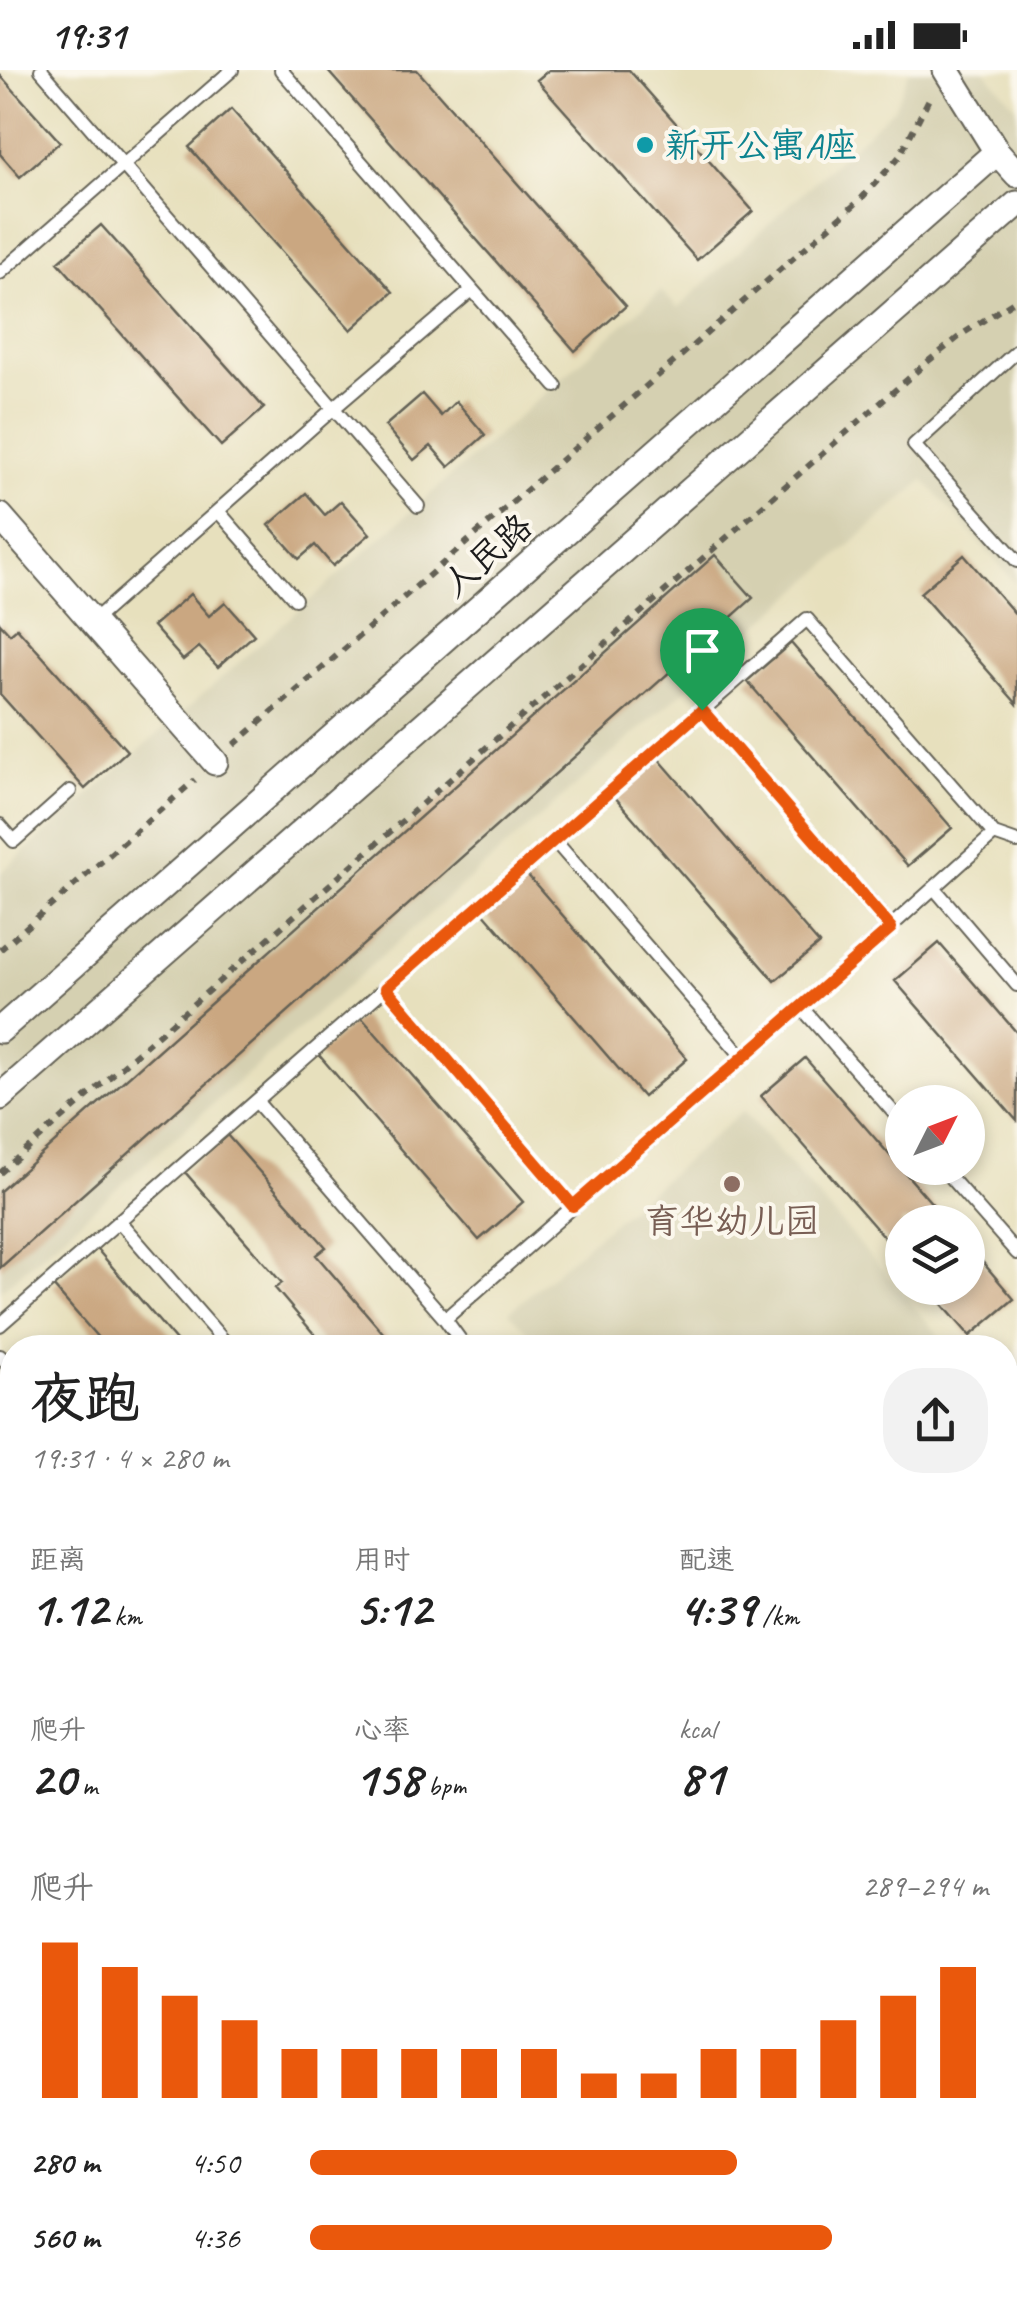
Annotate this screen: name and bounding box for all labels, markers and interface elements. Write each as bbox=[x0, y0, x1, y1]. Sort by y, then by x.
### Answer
text: 19:31 bbox=[50, 12, 125, 59]
place label: 新开公寓A座 bbox=[665, 123, 858, 168]
marker: 新开公寓A座 bbox=[634, 134, 656, 156]
street label: 人民路 bbox=[433, 504, 542, 607]
pin bbox=[660, 608, 745, 711]
icon: arrive bbox=[675, 623, 730, 678]
north arrow bbox=[885, 1085, 985, 1185]
map controls bbox=[885, 1085, 985, 1305]
marker: 育华幼儿园 bbox=[721, 1173, 743, 1195]
place label: 育华幼儿园 bbox=[644, 1199, 820, 1244]
button: layers bbox=[885, 1205, 985, 1305]
text: 夜跑 bbox=[30, 1364, 140, 1434]
button: share bbox=[883, 1368, 988, 1473]
text: 19:31 · 4 × 280 m bbox=[30, 1437, 228, 1478]
text: 距离 bbox=[30, 1542, 86, 1577]
text: 用时 bbox=[354, 1542, 410, 1577]
text: 配速 bbox=[679, 1542, 735, 1577]
text: 1.12 bbox=[30, 1577, 107, 1640]
text: 5:12 bbox=[354, 1577, 431, 1640]
text: 4:39 bbox=[679, 1577, 755, 1640]
text: km bbox=[107, 1598, 142, 1633]
text: /km bbox=[755, 1598, 799, 1633]
text: kcal bbox=[679, 1711, 716, 1746]
text: 爬升 bbox=[30, 1712, 86, 1747]
text: 心率 bbox=[354, 1712, 410, 1747]
text: 81 bbox=[679, 1746, 724, 1809]
text: 20 bbox=[30, 1747, 75, 1810]
text: 158 bbox=[354, 1747, 421, 1810]
text: m bbox=[75, 1768, 97, 1803]
text: bpm bbox=[421, 1768, 466, 1803]
text: 289–294 m bbox=[862, 1865, 988, 1906]
text: 爬升 bbox=[30, 1867, 94, 1908]
text: 280 m bbox=[30, 2142, 99, 2183]
text: 4:50 bbox=[190, 2142, 240, 2183]
text: 560 m bbox=[30, 2217, 99, 2258]
text: 4:36 bbox=[190, 2217, 240, 2258]

